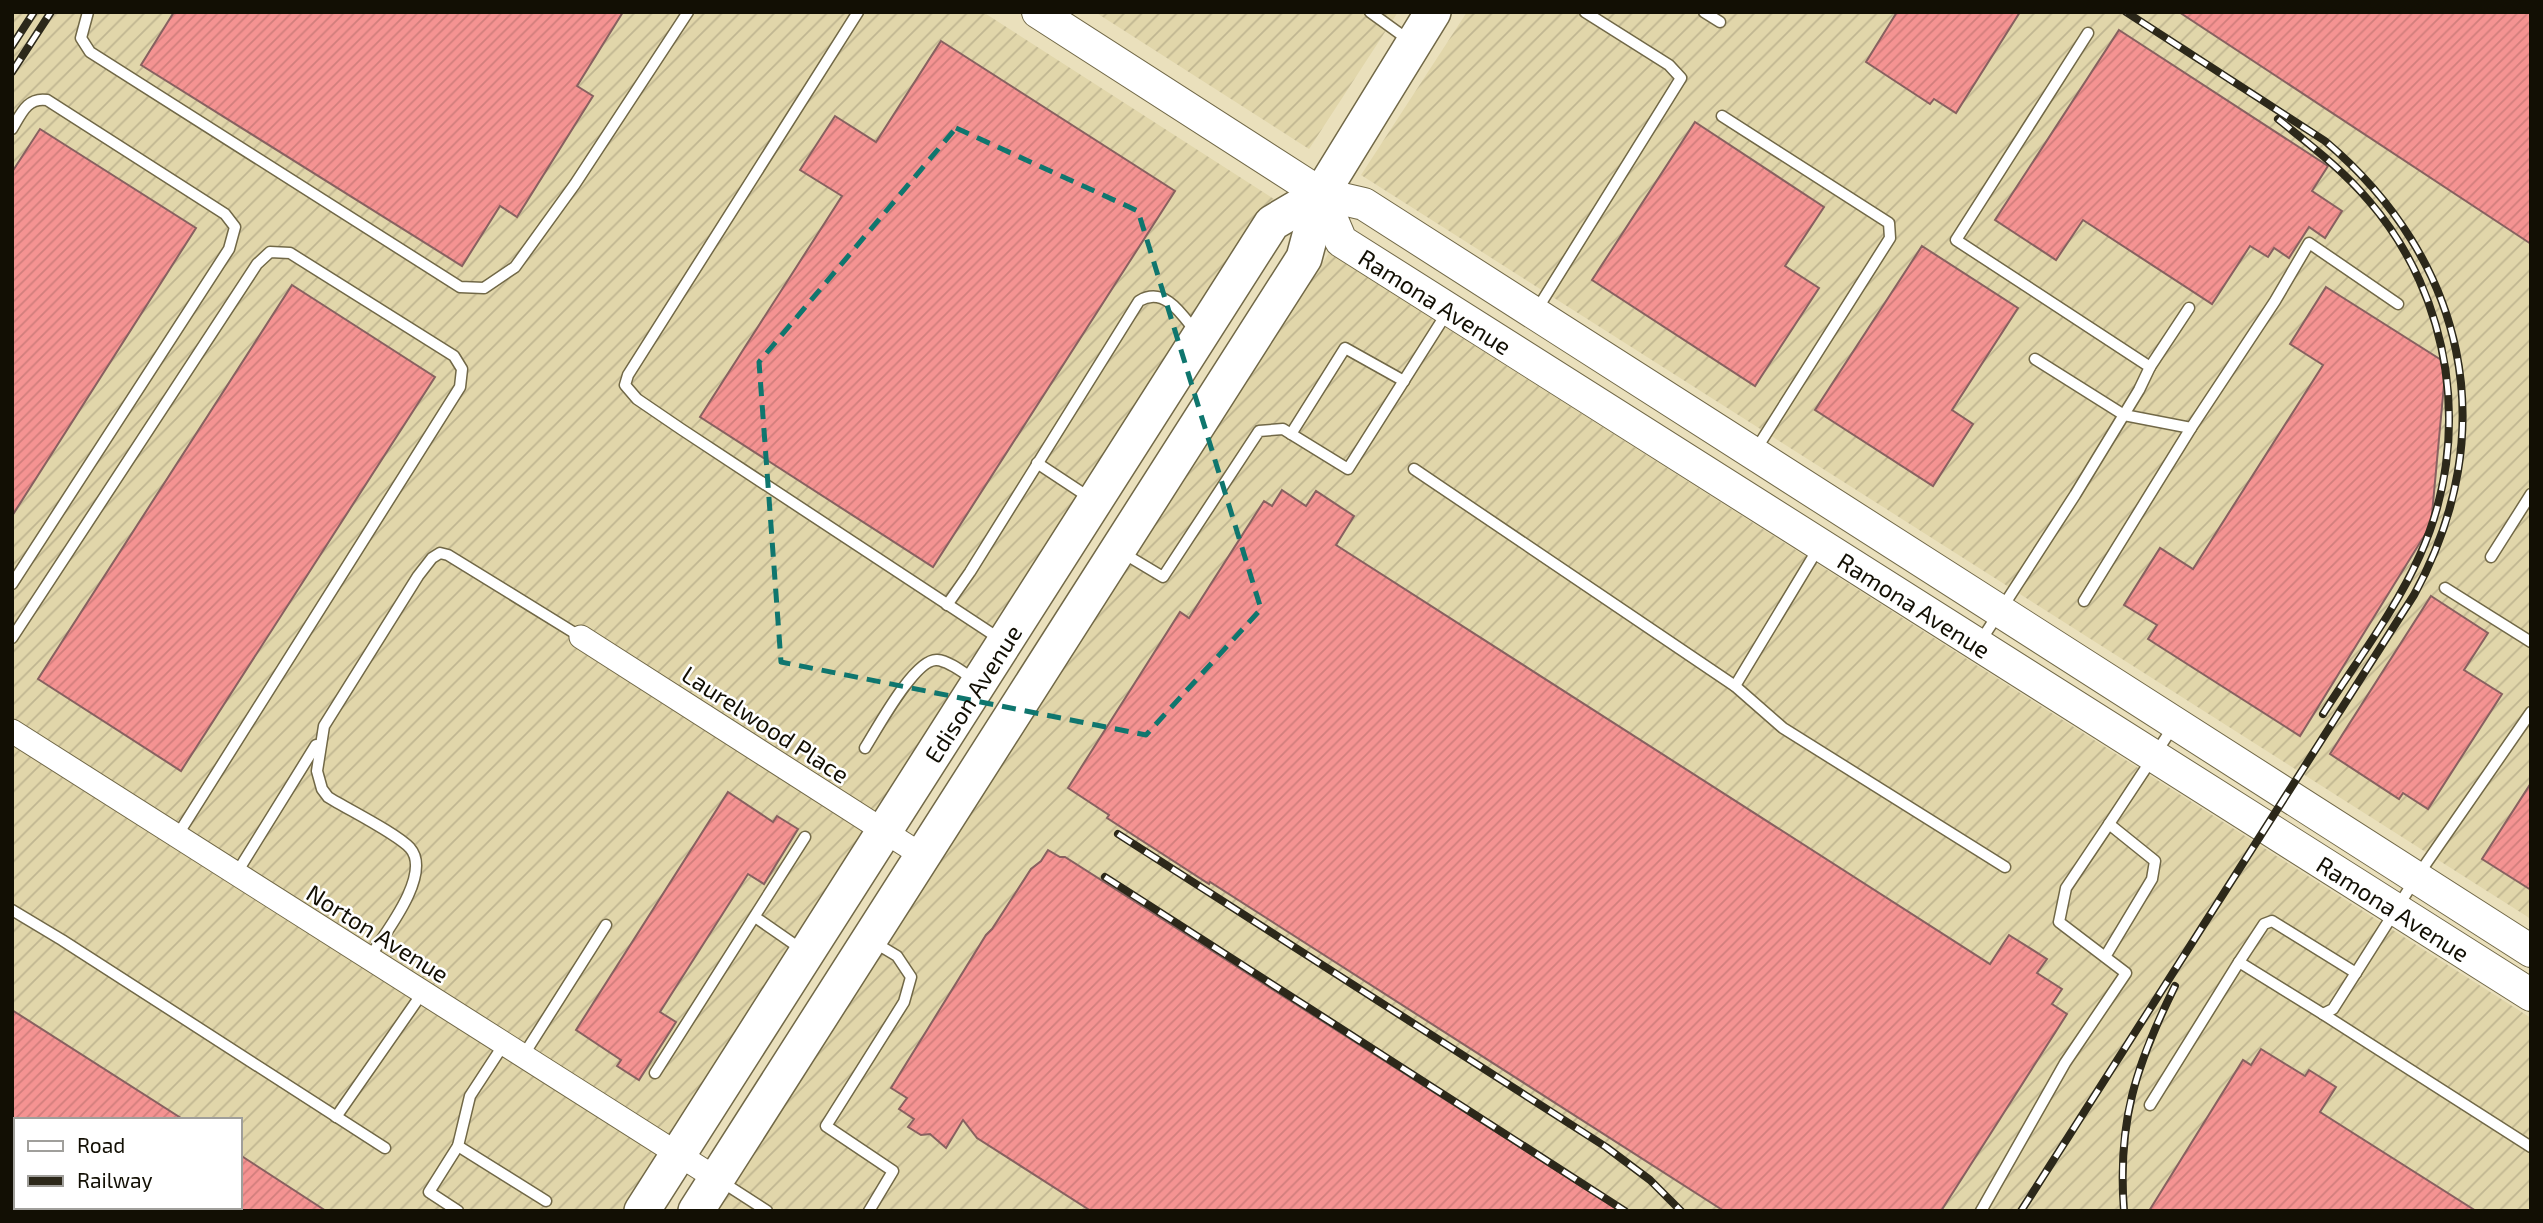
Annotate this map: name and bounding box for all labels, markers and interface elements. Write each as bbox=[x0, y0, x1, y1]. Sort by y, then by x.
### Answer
street label: Ramona Avenue bbox=[1354, 242, 1517, 360]
street label: Ramona Avenue bbox=[1833, 545, 1996, 663]
street label: Edison Avenue bbox=[917, 619, 1027, 768]
street label: Laurelwood Place bbox=[677, 659, 855, 789]
street label: Ramona Avenue bbox=[2312, 849, 2475, 967]
street label: Norton Avenue bbox=[302, 878, 454, 988]
legend bbox=[14, 1118, 242, 1209]
text: Road bbox=[77, 1132, 125, 1157]
text: Railway bbox=[77, 1167, 153, 1192]

